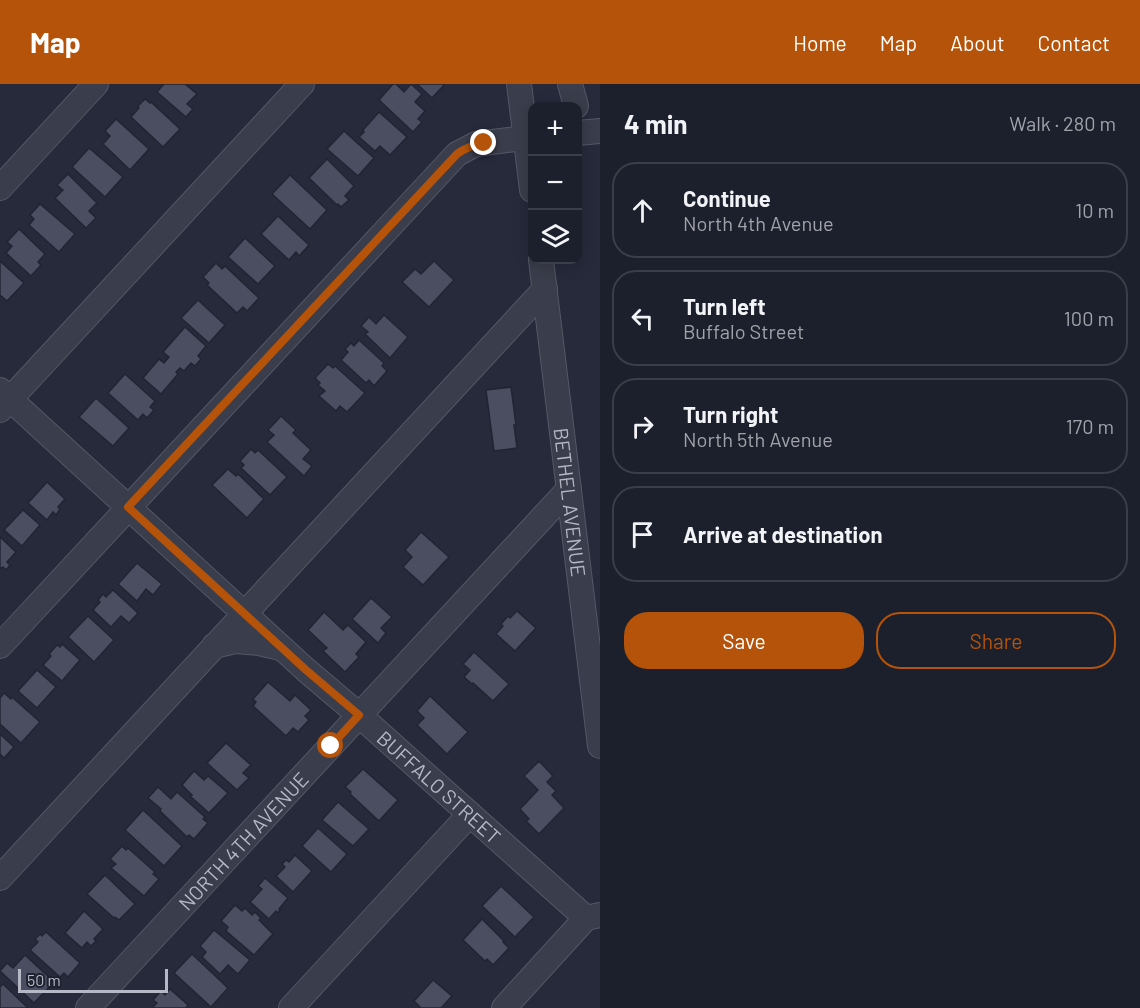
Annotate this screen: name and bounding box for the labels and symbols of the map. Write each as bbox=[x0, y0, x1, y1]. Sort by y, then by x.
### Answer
route end bbox=[470, 129, 496, 155]
street label: BETHEL AVENUE bbox=[549, 426, 591, 578]
street label: BUFFALO STREET bbox=[373, 725, 506, 848]
route start bbox=[317, 732, 343, 758]
street label: NORTH 4TH AVENUE bbox=[173, 767, 313, 915]
scale bar bbox=[18, 966, 168, 994]

